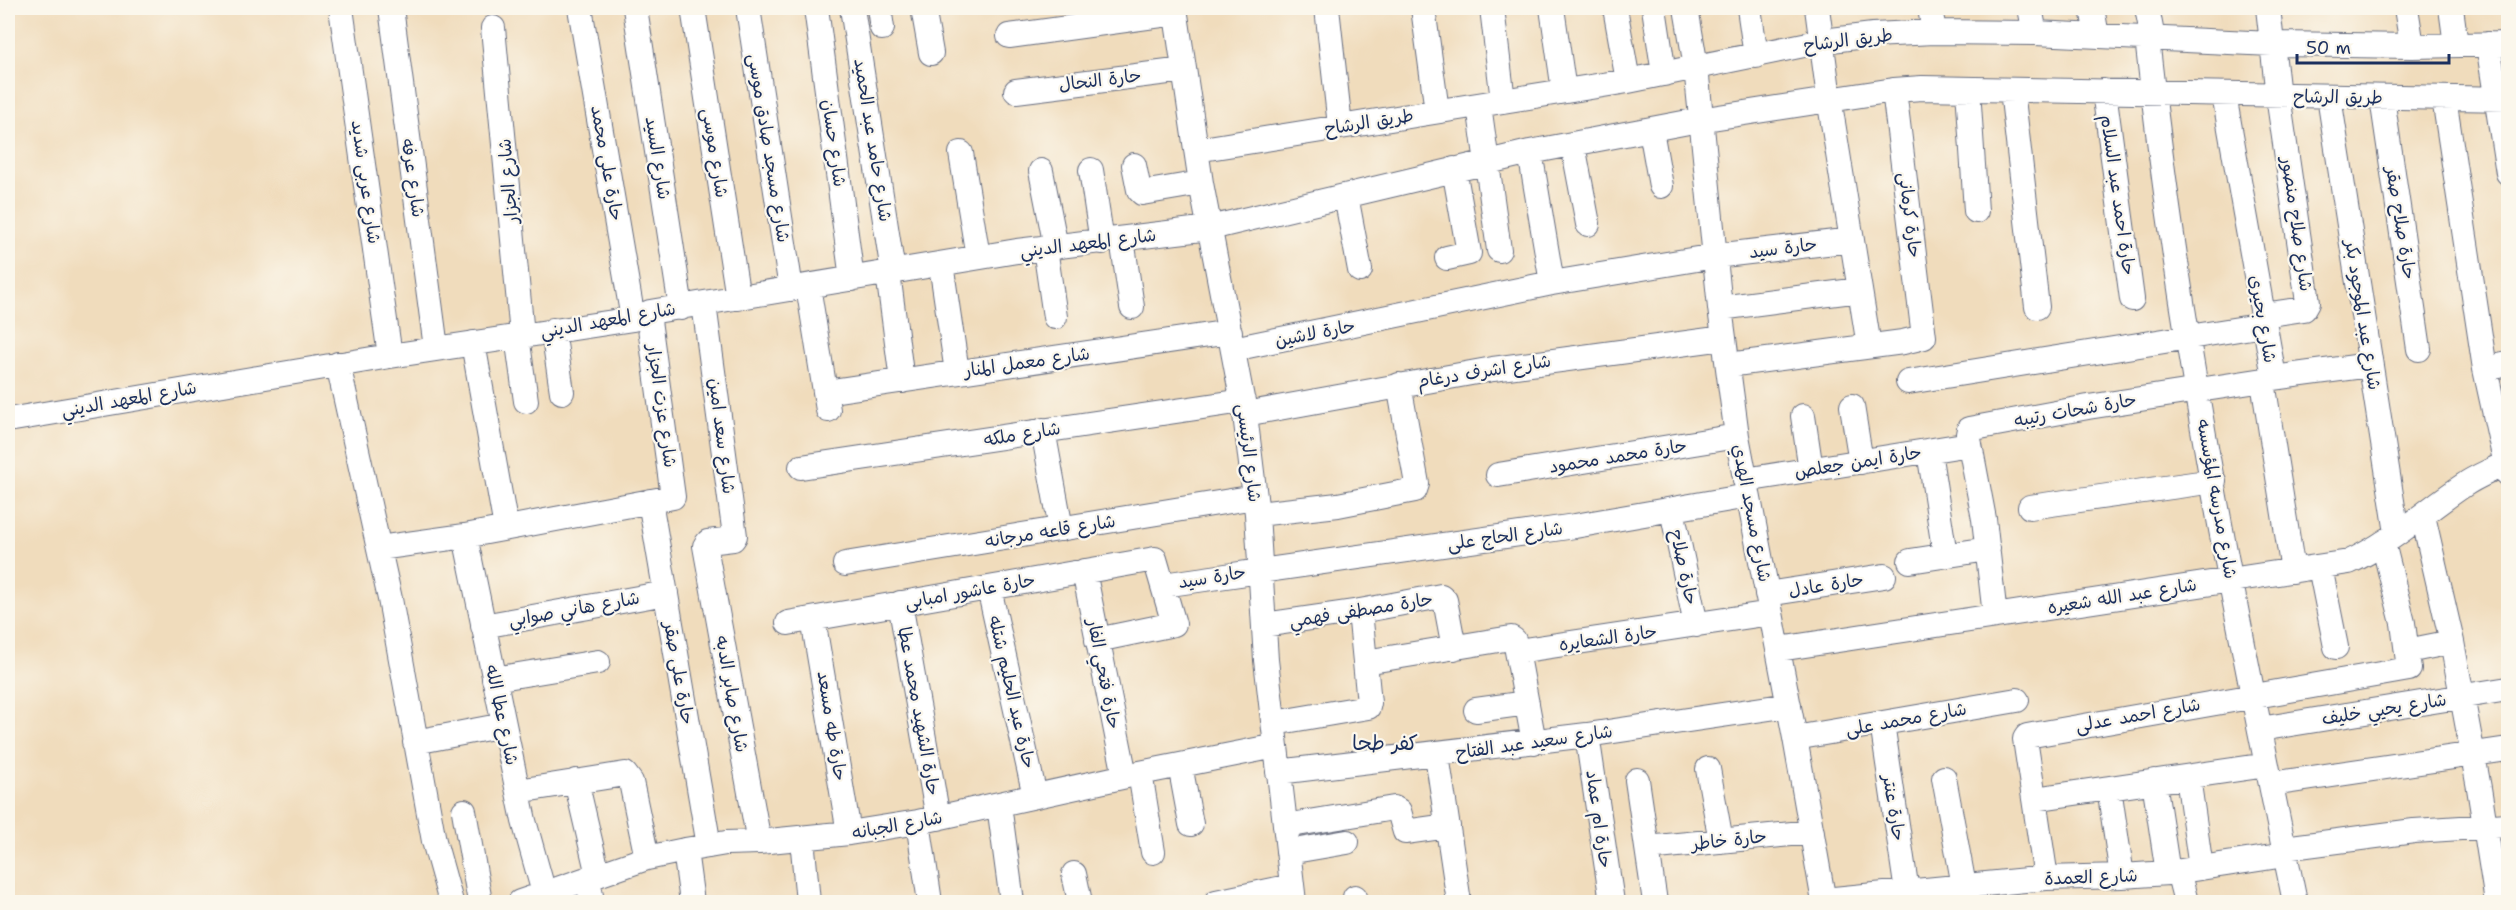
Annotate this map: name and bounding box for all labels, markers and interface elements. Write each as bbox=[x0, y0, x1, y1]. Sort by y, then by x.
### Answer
street label: طريق الرشاح bbox=[1802, 23, 1894, 57]
scale bar bbox=[2297, 27, 2448, 65]
text: 50 m bbox=[2306, 36, 2351, 60]
street label: شارع مسجد صادق موسى bbox=[742, 52, 796, 244]
street label: شارع حامد عبد الحميد bbox=[848, 57, 898, 223]
street label: حارة النحال bbox=[1057, 63, 1143, 97]
street label: طريق الرشاح bbox=[2293, 84, 2383, 110]
street label: شارع حسان bbox=[816, 98, 852, 188]
street label: حارة على محمد bbox=[585, 103, 629, 223]
street label: طريق الرشاح bbox=[1323, 103, 1415, 141]
street label: شارع موسى bbox=[696, 107, 734, 199]
street label: حارة احمد عبد السلام bbox=[2093, 113, 2141, 277]
street label: شارع السيد bbox=[640, 115, 676, 201]
street label: شارع عربى شديد bbox=[345, 119, 387, 245]
street label: شارع عرفه bbox=[396, 137, 430, 219]
street label: شارع الجزار bbox=[492, 138, 524, 226]
street label: شارع صلاح منصور bbox=[2275, 153, 2318, 293]
street label: حارة صلاح صقر bbox=[2380, 163, 2422, 281]
street label: حارة كرمانى bbox=[1893, 171, 1927, 259]
street label: شارع المعهد الديني bbox=[1019, 223, 1158, 267]
street label: حارة سيد bbox=[1748, 232, 1818, 264]
street label: شارع عبد الموجود بكر bbox=[2339, 236, 2387, 392]
street label: شارع بحيرى bbox=[2243, 273, 2283, 365]
street label: شارع المعهد الديني bbox=[538, 296, 678, 348]
street label: حارة لاشين bbox=[1273, 313, 1357, 353]
street label: شارع عزت الجزار bbox=[641, 341, 683, 469]
street label: شارع معمل المنار bbox=[961, 341, 1092, 383]
street label: شارع اشرف درغام bbox=[1415, 349, 1553, 395]
street label: شارع المعهد الديني bbox=[59, 375, 199, 427]
street label: شارع سعد امين bbox=[703, 377, 741, 495]
street label: حارة شحات رتيبه bbox=[2012, 387, 2138, 433]
street label: شارع الرئيسى bbox=[1231, 402, 1267, 504]
street label: شارع ملكه bbox=[982, 416, 1062, 452]
street label: شارع مدرسه المؤسسه bbox=[2191, 417, 2243, 581]
street label: حارة محمد محمود bbox=[1547, 433, 1689, 479]
street label: حارة ايمن جعلص bbox=[1793, 440, 1923, 484]
street label: شارع مسجد الهدي bbox=[1726, 442, 1777, 584]
street label: شارع قاعه مرجانه bbox=[983, 509, 1117, 553]
street label: شارع الحاج على bbox=[1446, 516, 1564, 556]
street label: حارة صلاح bbox=[1664, 527, 1704, 607]
street label: حارة سيد bbox=[1176, 560, 1248, 594]
street label: حارة عادل bbox=[1787, 567, 1865, 603]
street label: حارة عاشور امبابى bbox=[903, 568, 1037, 614]
street label: شارع عبد الله شعيره bbox=[2046, 572, 2198, 620]
street label: شارع هاني صوابي bbox=[507, 586, 642, 636]
street label: حارة مصطفى فهمي bbox=[1287, 587, 1435, 637]
street label: حارة عبد الحليم شتله bbox=[981, 613, 1041, 771]
street label: حارة فتحي الفار bbox=[1077, 615, 1126, 732]
street label: حارة على صقر bbox=[658, 618, 700, 726]
street label: حارة الشعايره bbox=[1557, 619, 1659, 657]
street label: حارة الشهيد محمد عطا bbox=[892, 625, 946, 797]
street label: شارع صابر الدبه bbox=[710, 634, 754, 754]
street label: شارع عطا الله bbox=[480, 663, 524, 767]
street label: حارة طه مسعد bbox=[811, 669, 853, 783]
street label: شارع يحيي خليف bbox=[2320, 687, 2449, 735]
street label: شارع احمد عدلى bbox=[2074, 692, 2202, 738]
street label: شارع محمد على bbox=[1844, 697, 1968, 741]
street label: شارع سعيد عبد الفتاح bbox=[1454, 719, 1614, 765]
district label: كفر طحا bbox=[1352, 729, 1418, 757]
street label: حارة ام عماد bbox=[1578, 769, 1618, 870]
street label: حارة عنتر bbox=[1877, 771, 1911, 843]
street label: شارع الجبانه bbox=[850, 805, 944, 845]
street label: حارة خاطر bbox=[1688, 824, 1768, 856]
street label: شارع العمدة bbox=[2044, 863, 2138, 891]

